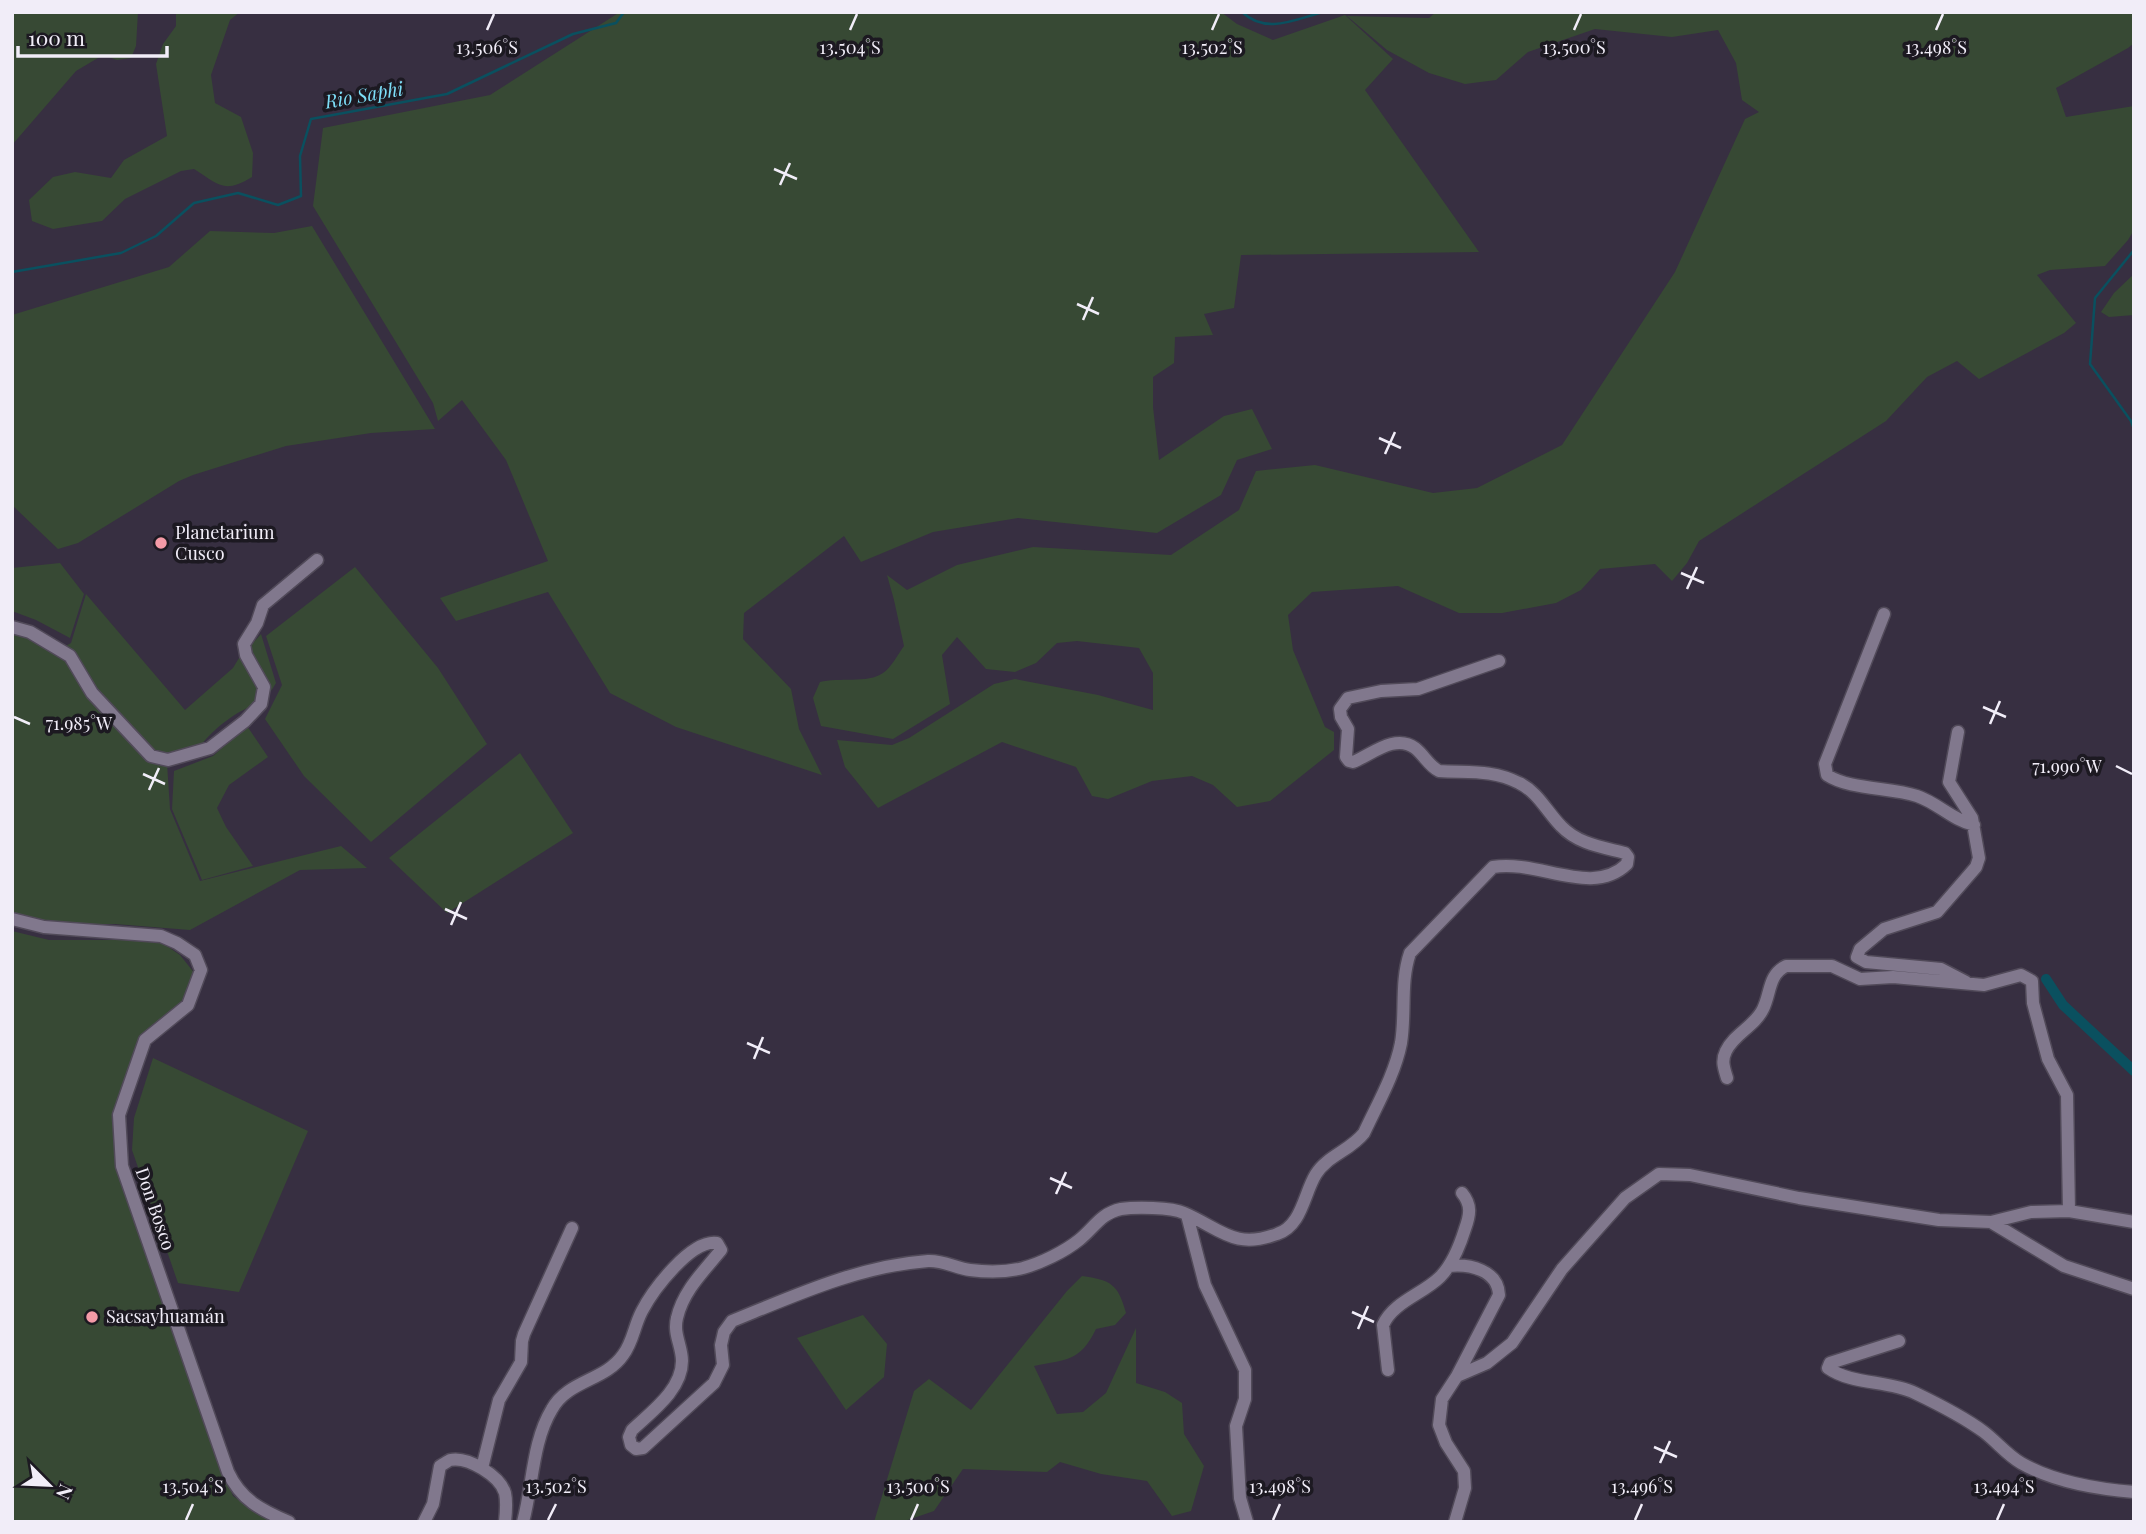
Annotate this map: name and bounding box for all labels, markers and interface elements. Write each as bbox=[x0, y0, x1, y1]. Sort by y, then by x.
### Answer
scale bar bbox=[18, 14, 166, 58]
text: 100 m bbox=[28, 23, 85, 51]
text: 13.506°S bbox=[456, 35, 518, 59]
text: 13.504°S bbox=[819, 35, 881, 59]
text: 13.502°S bbox=[1181, 35, 1243, 59]
text: 13.500°S bbox=[1542, 35, 1606, 59]
text: 13.498°S bbox=[1905, 35, 1967, 59]
water label: Rio Saphi bbox=[322, 74, 406, 114]
place label: Planetarium Cusco bbox=[175, 520, 274, 565]
marker: Planetarium Cusco bbox=[153, 535, 169, 551]
text: 71.985°W bbox=[46, 711, 113, 735]
text: 71.990°W bbox=[2032, 754, 2102, 778]
street label: Don Bosco bbox=[131, 1164, 181, 1253]
place label: Sacsayhuamán bbox=[106, 1304, 225, 1328]
marker: Sacsayhuamán bbox=[84, 1309, 100, 1325]
north arrow bbox=[14, 1450, 84, 1520]
text: 13.504°S bbox=[162, 1474, 224, 1498]
text: 13.502°S bbox=[525, 1474, 587, 1498]
text: 13.500°S bbox=[886, 1474, 950, 1498]
text: 13.498°S bbox=[1249, 1474, 1311, 1498]
text: 13.496°S bbox=[1611, 1474, 1673, 1498]
text: 13.494°S bbox=[1973, 1474, 2035, 1498]
text: N bbox=[51, 1481, 80, 1504]

